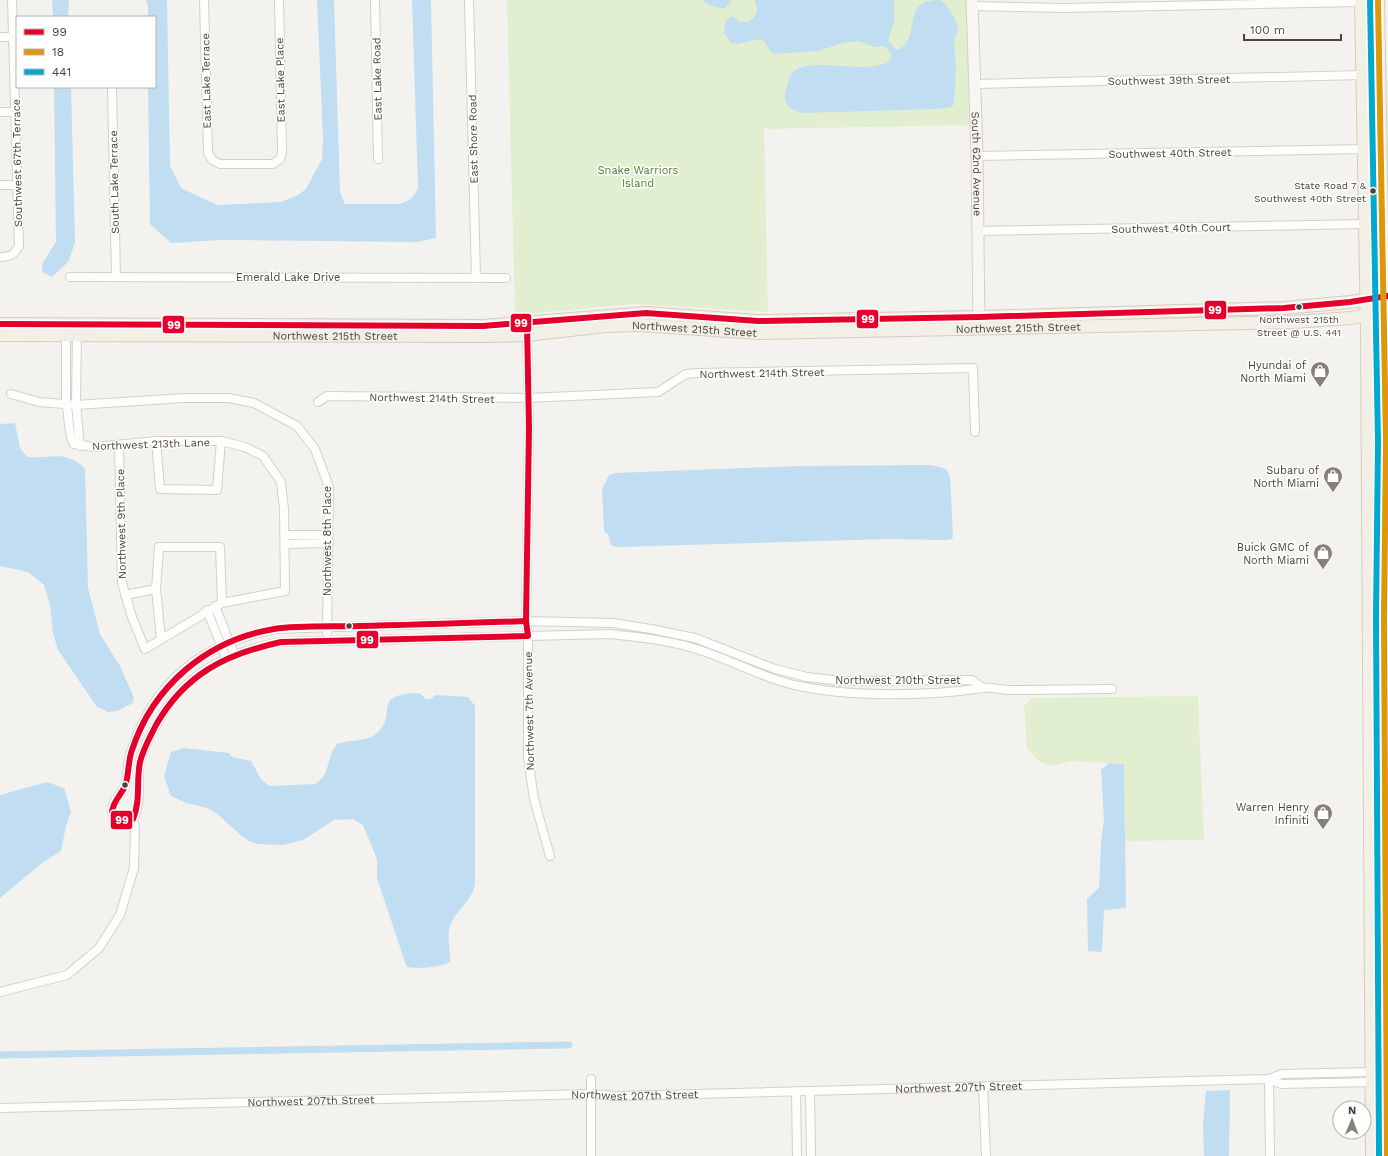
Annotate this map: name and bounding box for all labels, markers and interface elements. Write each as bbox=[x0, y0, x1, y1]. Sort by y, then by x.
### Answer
legend bbox=[16, 16, 156, 88]
scale bar bbox=[1244, 16, 1341, 42]
text: 100 m bbox=[1250, 23, 1285, 37]
text: 99 bbox=[52, 25, 67, 39]
street label: East Lake Terrace bbox=[199, 33, 214, 129]
street label: East Lake Place bbox=[273, 37, 288, 123]
street label: East Lake Road bbox=[370, 37, 385, 121]
text: 18 bbox=[52, 45, 64, 59]
text: 441 bbox=[52, 65, 71, 79]
street label: Southwest 39th Street bbox=[1108, 73, 1231, 88]
street label: East Shore Road bbox=[466, 94, 481, 184]
street label: Southwest 67th Terrace bbox=[10, 99, 25, 227]
street label: South 62nd Avenue bbox=[969, 111, 984, 216]
street label: South Lake Terrace bbox=[107, 130, 122, 234]
street label: Southwest 40th Street bbox=[1108, 146, 1232, 161]
park label: Snake Warriors Island bbox=[598, 164, 679, 190]
place label: State Road 7 & Southwest 40th Street bbox=[1254, 180, 1367, 204]
marker: State Road 7 & Southwest 40th Street bbox=[1368, 186, 1378, 196]
street label: Southwest 40th Court bbox=[1111, 221, 1231, 236]
street label: Emerald Lake Drive bbox=[236, 271, 340, 284]
line badge: 99 bbox=[1204, 300, 1227, 320]
marker: Northwest 215th Street @ U.S. 441 bbox=[1294, 302, 1304, 312]
text: 99 bbox=[1208, 304, 1222, 317]
line badge: 99 bbox=[856, 309, 879, 329]
line badge: 99 bbox=[510, 313, 532, 333]
text: 99 bbox=[861, 313, 875, 326]
place label: Northwest 215th Street @ U.S. 441 bbox=[1257, 314, 1341, 338]
line badge: 99 bbox=[162, 315, 185, 334]
text: 99 bbox=[514, 317, 528, 330]
text: 99 bbox=[167, 319, 181, 332]
street label: Northwest 215th Street bbox=[632, 319, 758, 340]
street label: Northwest 215th Street bbox=[955, 320, 1081, 336]
street label: Northwest 215th Street bbox=[272, 330, 398, 343]
place label: Hyundai of North Miami bbox=[1240, 359, 1307, 385]
shop icon: Hyundai of North Miami bbox=[1309, 360, 1331, 388]
street label: Northwest 214th Street bbox=[699, 366, 825, 381]
street label: Northwest 214th Street bbox=[369, 391, 495, 406]
street label: Northwest 213th Lane bbox=[92, 436, 210, 453]
place label: Subaru of North Miami bbox=[1253, 464, 1320, 490]
shop icon: Subaru of North Miami bbox=[1322, 465, 1344, 493]
street label: Northwest 9th Place bbox=[114, 469, 129, 579]
street label: Northwest 8th Place bbox=[321, 486, 334, 596]
place label: Buick GMC of North Miami bbox=[1237, 541, 1310, 567]
shop icon: Buick GMC of North Miami bbox=[1312, 542, 1334, 570]
unlabelled marker bbox=[344, 621, 354, 631]
line badge: 99 bbox=[356, 630, 379, 649]
text: 99 bbox=[360, 634, 374, 647]
street label: Northwest 7th Avenue bbox=[522, 651, 537, 771]
street label: Northwest 210th Street bbox=[835, 674, 961, 687]
unlabelled marker bbox=[120, 780, 130, 790]
place label: Warren Henry Infiniti bbox=[1236, 801, 1309, 827]
shop icon: Warren Henry Infiniti bbox=[1312, 802, 1334, 830]
line badge: 99 bbox=[110, 810, 133, 830]
text: 99 bbox=[115, 814, 129, 827]
street label: Northwest 207th Street bbox=[895, 1079, 1023, 1096]
street label: Northwest 207th Street bbox=[571, 1088, 699, 1103]
street label: Northwest 207th Street bbox=[247, 1093, 375, 1109]
north arrow bbox=[1332, 1100, 1372, 1140]
text: N bbox=[1348, 1104, 1356, 1117]

